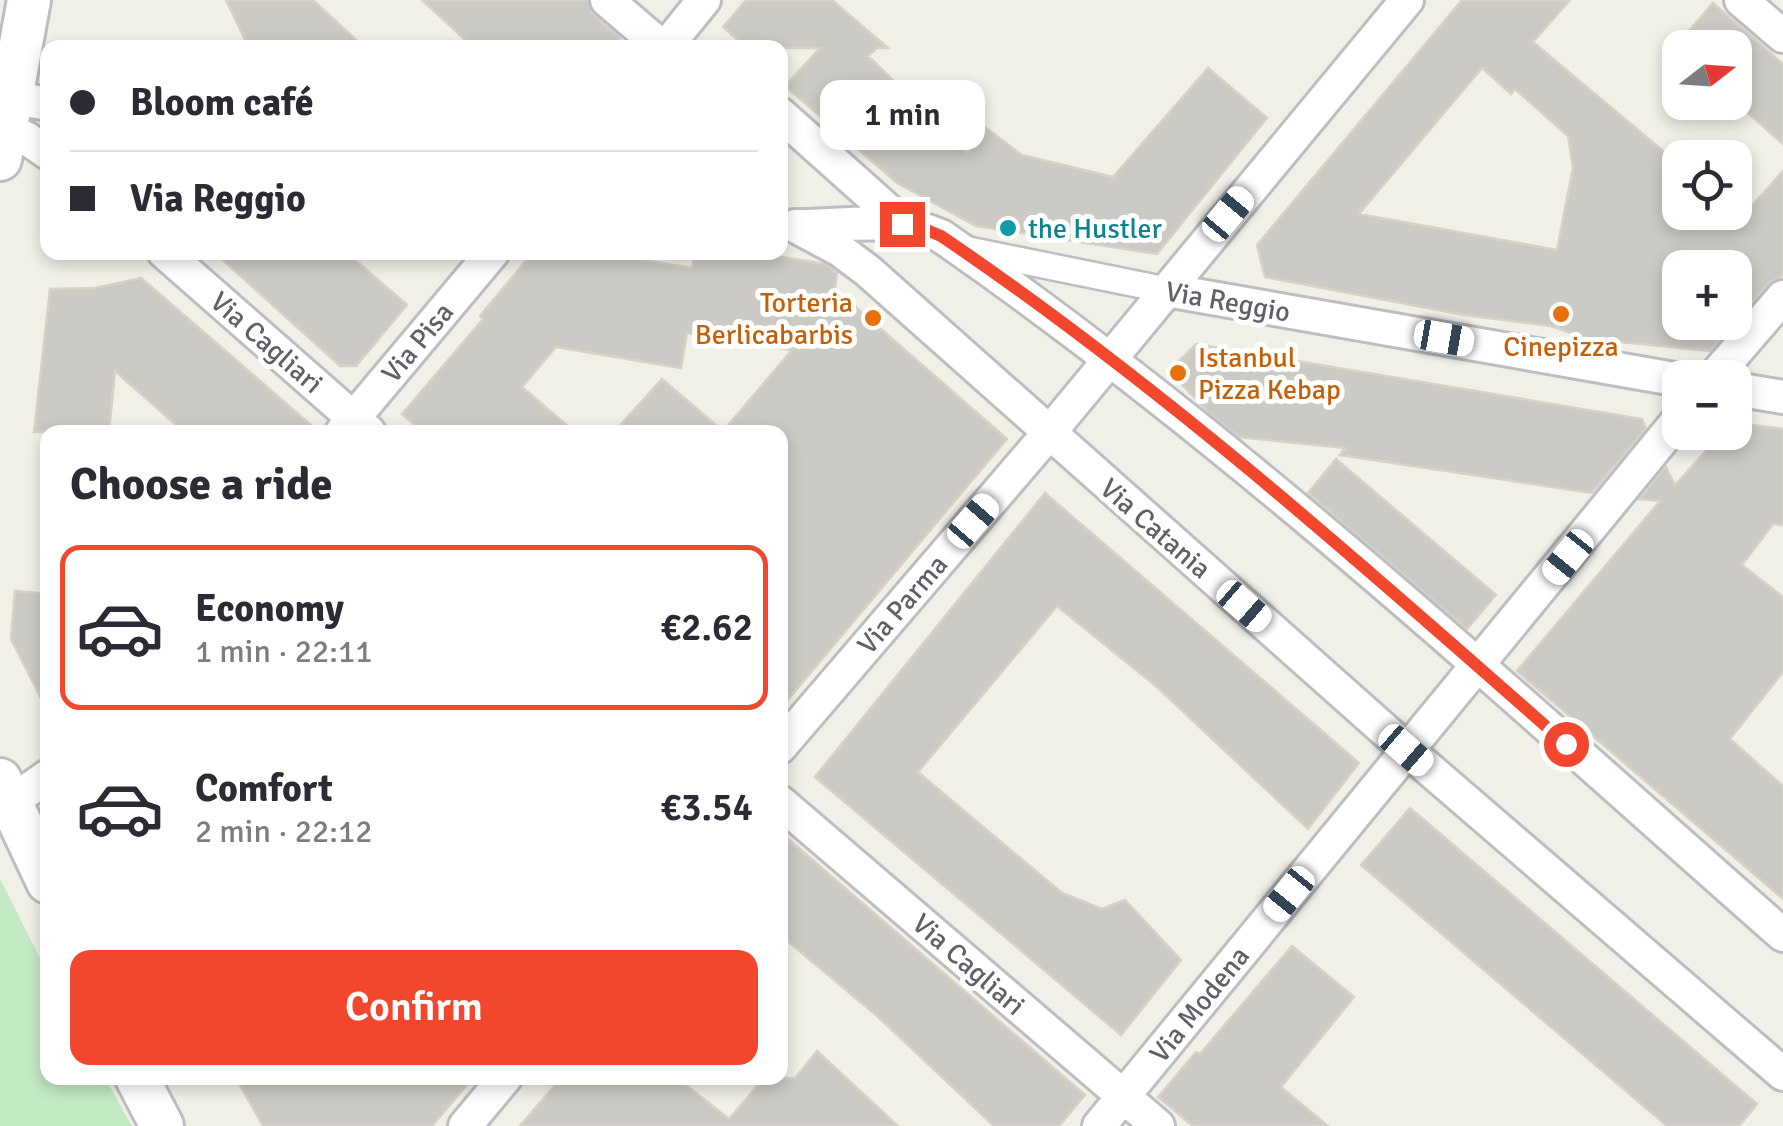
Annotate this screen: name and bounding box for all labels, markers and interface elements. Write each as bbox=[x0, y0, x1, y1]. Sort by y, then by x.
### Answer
north arrow bbox=[1662, 30, 1752, 120]
map controls bbox=[1662, 30, 1752, 450]
text: Bloom café bbox=[130, 79, 314, 126]
callout: 1 min bbox=[820, 79, 984, 149]
text: 1 min bbox=[864, 95, 941, 134]
button: locate bbox=[1662, 140, 1752, 230]
text: Via Reggio bbox=[130, 175, 306, 222]
car bbox=[1197, 181, 1259, 247]
route end bbox=[880, 202, 925, 247]
place label: the Hustler bbox=[1028, 212, 1162, 246]
marker: the Hustler bbox=[997, 217, 1019, 239]
button: + bbox=[1662, 250, 1752, 340]
street label: Via Reggio bbox=[1163, 274, 1293, 330]
street label: Via Cagliari bbox=[203, 285, 330, 401]
place label: Torteria Berlicabarbis bbox=[695, 286, 853, 352]
street label: Via Pisa bbox=[375, 296, 461, 390]
marker: Cinepizza bbox=[1550, 303, 1572, 325]
marker: Torteria Berlicabarbis bbox=[862, 307, 884, 329]
car bbox=[1412, 318, 1476, 358]
place label: Cinepizza bbox=[1503, 330, 1619, 364]
place label: Istanbul Pizza Kebap bbox=[1198, 341, 1341, 407]
button: − bbox=[1662, 360, 1752, 450]
marker: Istanbul Pizza Kebap bbox=[1167, 362, 1189, 384]
text: Choose a ride bbox=[70, 457, 333, 512]
street label: Via Catania bbox=[1093, 471, 1218, 586]
car bbox=[942, 489, 1004, 553]
car bbox=[1537, 524, 1599, 590]
street label: Via Parma bbox=[850, 548, 955, 661]
car bbox=[1212, 575, 1276, 637]
icon: car bbox=[75, 583, 165, 673]
text: Economy bbox=[195, 585, 344, 632]
text: €2.62 bbox=[660, 604, 753, 651]
text: 1 min · 22:11 bbox=[195, 632, 373, 671]
car bbox=[1374, 719, 1438, 781]
route start bbox=[1544, 722, 1589, 767]
icon: car bbox=[75, 763, 165, 853]
text: Comfort bbox=[195, 765, 333, 812]
text: €3.54 bbox=[660, 784, 753, 831]
text: 2 min · 22:12 bbox=[195, 812, 373, 851]
car bbox=[1258, 861, 1320, 927]
street label: Via Cagliari bbox=[905, 907, 1032, 1023]
street label: Via Modena bbox=[1143, 940, 1257, 1070]
button: Confirm bbox=[70, 950, 758, 1065]

